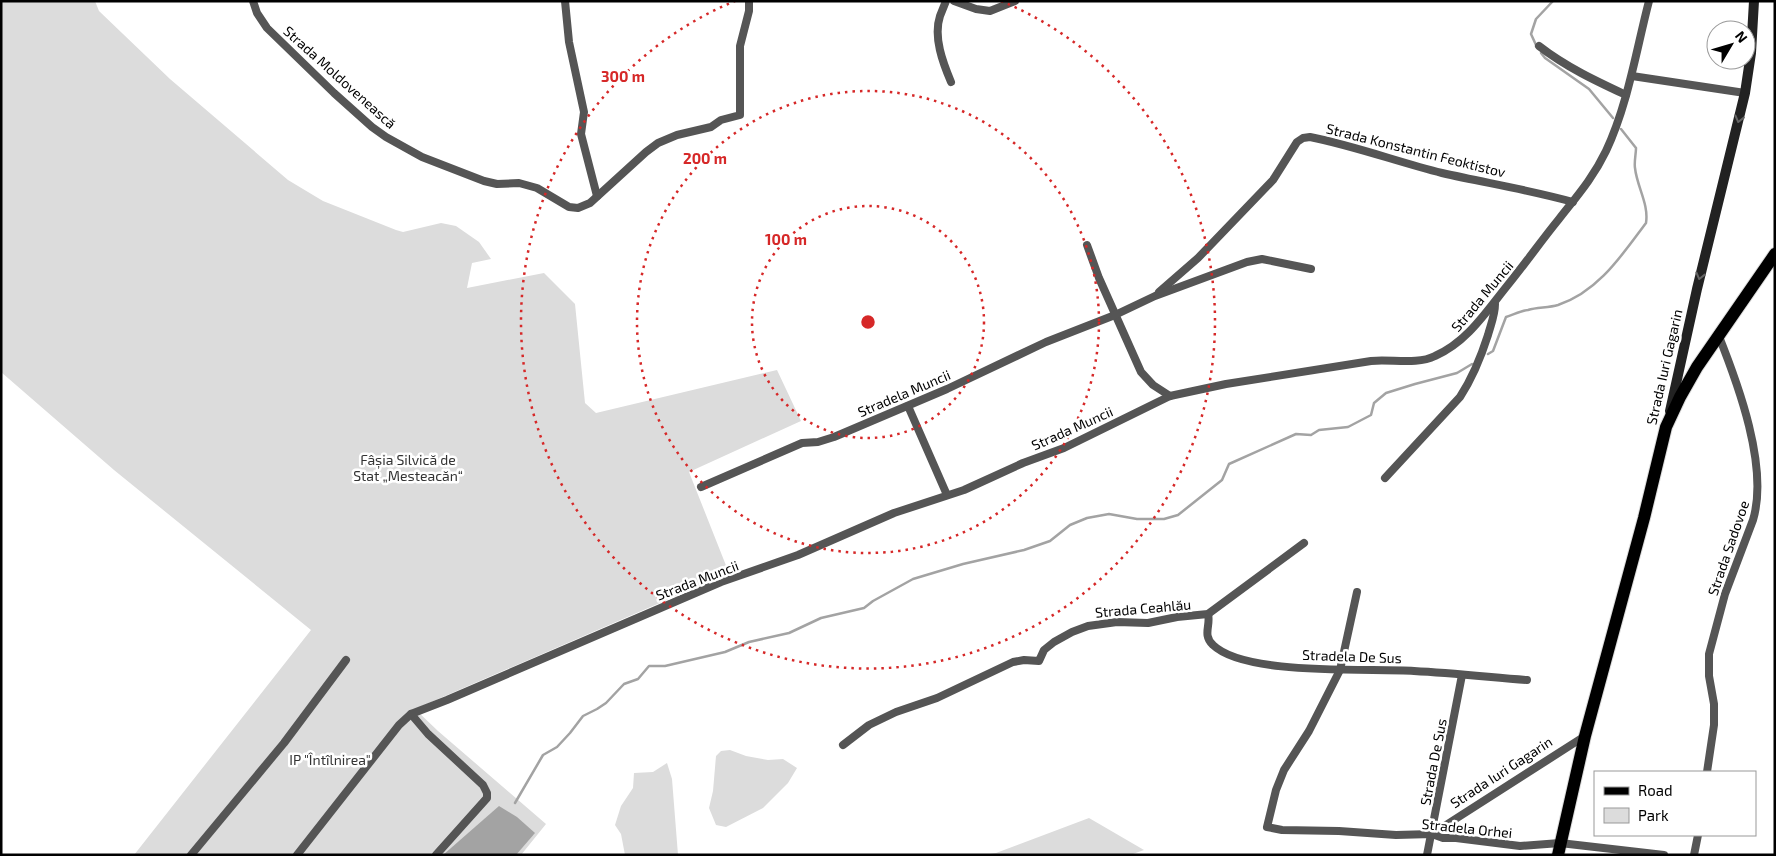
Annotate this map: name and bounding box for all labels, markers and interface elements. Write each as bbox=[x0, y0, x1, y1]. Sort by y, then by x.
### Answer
north arrow bbox=[1706, 20, 1756, 70]
street label: Strada Moldovenească bbox=[280, 22, 400, 132]
text: N bbox=[1732, 27, 1751, 46]
text: 300 m bbox=[601, 67, 645, 85]
one-way arrow bbox=[1734, 114, 1745, 123]
street label: Strada Konstantin Feoktistov bbox=[1325, 119, 1508, 181]
text: 200 m bbox=[683, 149, 727, 167]
text: 100 m bbox=[765, 230, 807, 248]
street label: Strada Muncii bbox=[1447, 257, 1517, 335]
one-way arrow bbox=[1695, 272, 1706, 281]
street label: Strada Iuri Gagarin bbox=[1642, 307, 1686, 427]
centre of rings bbox=[859, 313, 877, 331]
street label: Stradela Muncii bbox=[855, 366, 953, 420]
street label: Strada Muncii bbox=[1029, 402, 1115, 454]
park label: Fâșia Silvică de Stat „Mesteacăn“ bbox=[353, 451, 463, 484]
street label: Strada Sadovoe bbox=[1704, 498, 1752, 598]
street label: Strada Muncii bbox=[653, 556, 741, 604]
street label: Strada Ceahlău bbox=[1094, 595, 1192, 621]
street label: Stradela De Sus bbox=[1302, 646, 1402, 666]
street label: Strada De Sus bbox=[1416, 717, 1450, 807]
street label: Strada Iuri Gagarin bbox=[1447, 733, 1555, 811]
park label: IP "Întîlnirea" bbox=[289, 751, 371, 768]
legend bbox=[1594, 771, 1756, 836]
text: Road bbox=[1638, 781, 1673, 799]
text: Park bbox=[1638, 806, 1669, 824]
street label: Stradela Orhei bbox=[1421, 815, 1513, 841]

